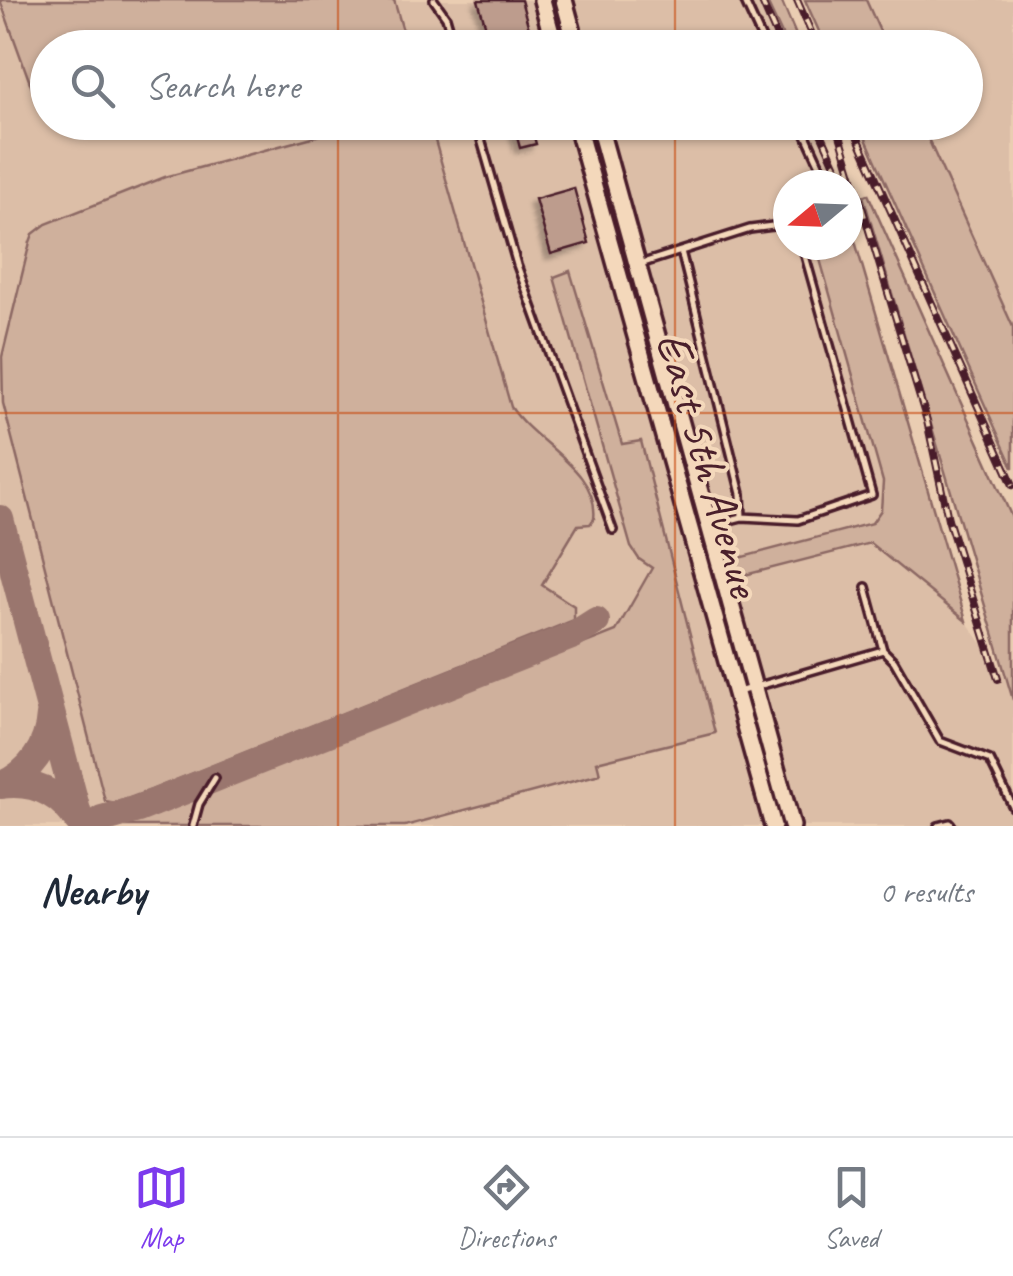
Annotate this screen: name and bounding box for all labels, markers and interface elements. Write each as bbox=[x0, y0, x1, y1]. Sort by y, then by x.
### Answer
search box bbox=[30, 30, 983, 140]
icon: search bbox=[65, 58, 120, 113]
text: Search here bbox=[145, 62, 300, 109]
north arrow bbox=[773, 170, 863, 260]
street label: East 5th Avenue bbox=[643, 325, 776, 606]
text: Nearby bbox=[40, 865, 146, 918]
text: 0 results bbox=[879, 871, 973, 912]
tab: Map bbox=[134, 1160, 189, 1255]
tab: Directions bbox=[458, 1160, 555, 1255]
tab: Saved bbox=[824, 1160, 879, 1255]

